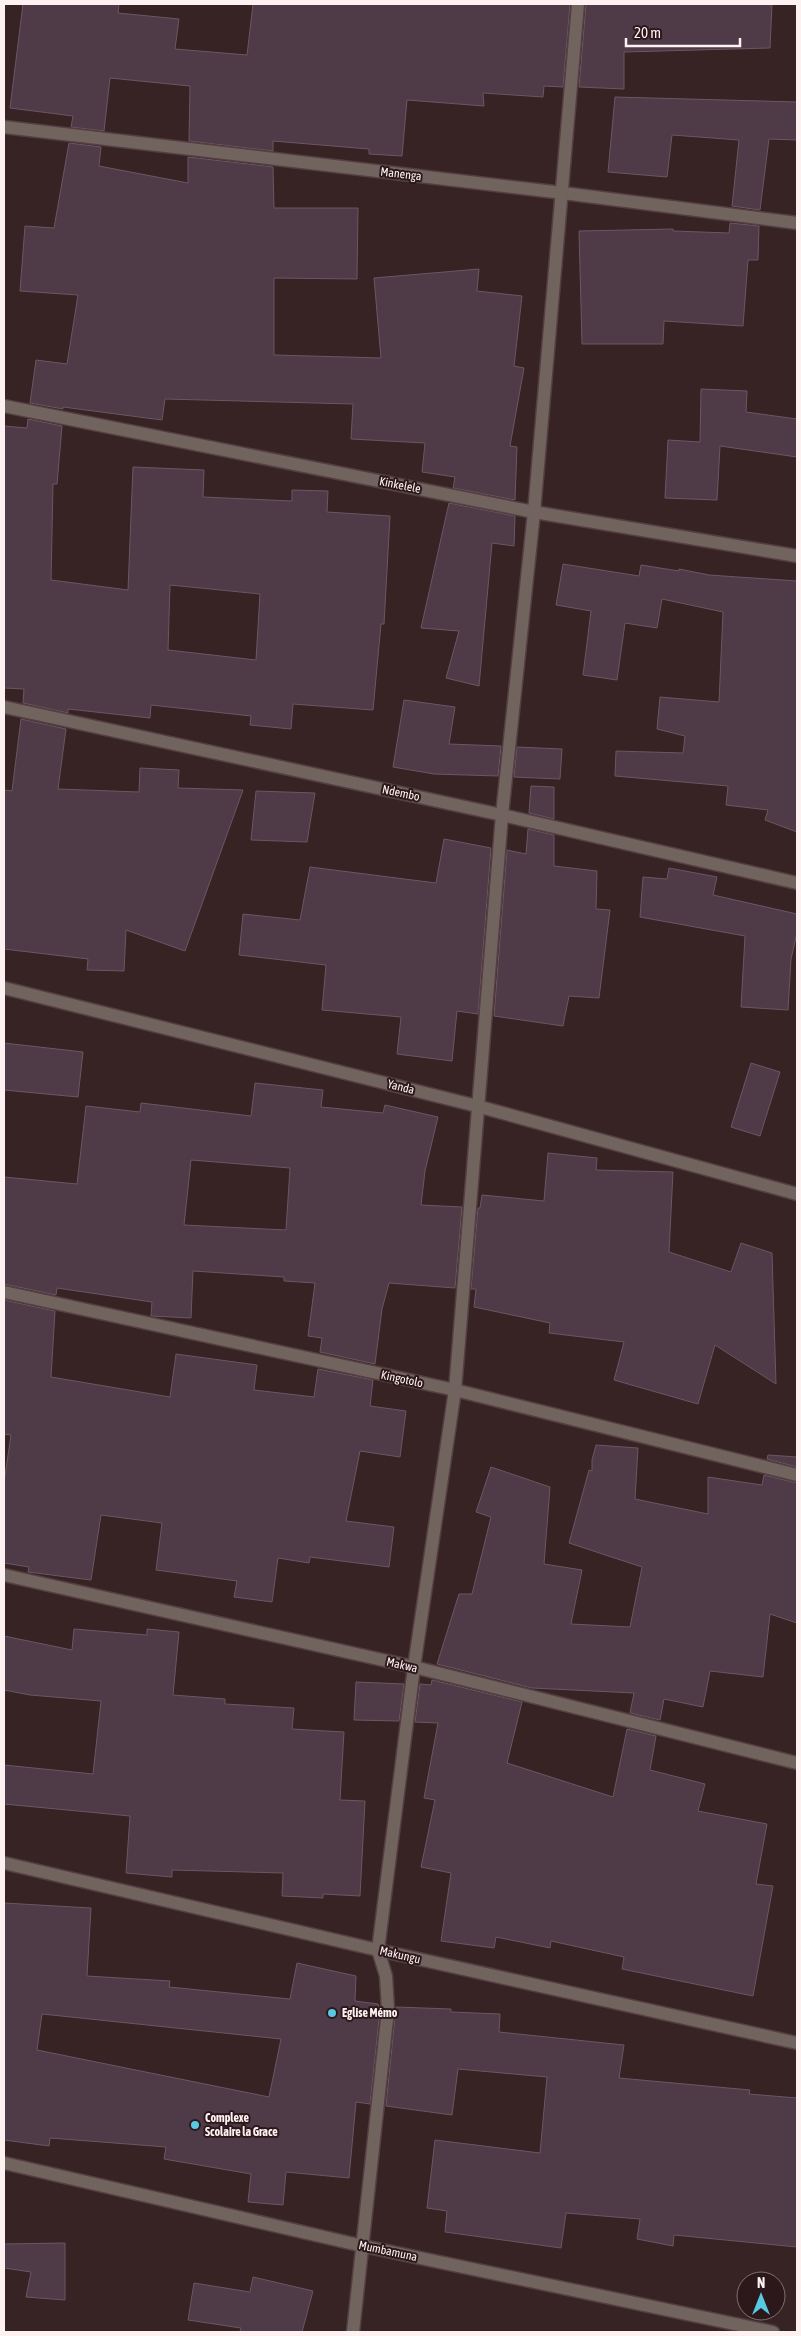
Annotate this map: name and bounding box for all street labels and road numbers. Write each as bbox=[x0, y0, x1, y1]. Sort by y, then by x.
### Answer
street label: Manenga bbox=[380, 165, 422, 183]
street label: Kinkelele bbox=[378, 474, 422, 496]
street label: Ndembo bbox=[381, 782, 421, 804]
street label: Yanda bbox=[386, 1077, 416, 1097]
street label: Kingotolo bbox=[380, 1368, 425, 1390]
street label: Makwa bbox=[385, 1655, 419, 1675]
street label: Makungu bbox=[378, 1944, 422, 1967]
street label: Mumbamuna bbox=[357, 2238, 419, 2264]

